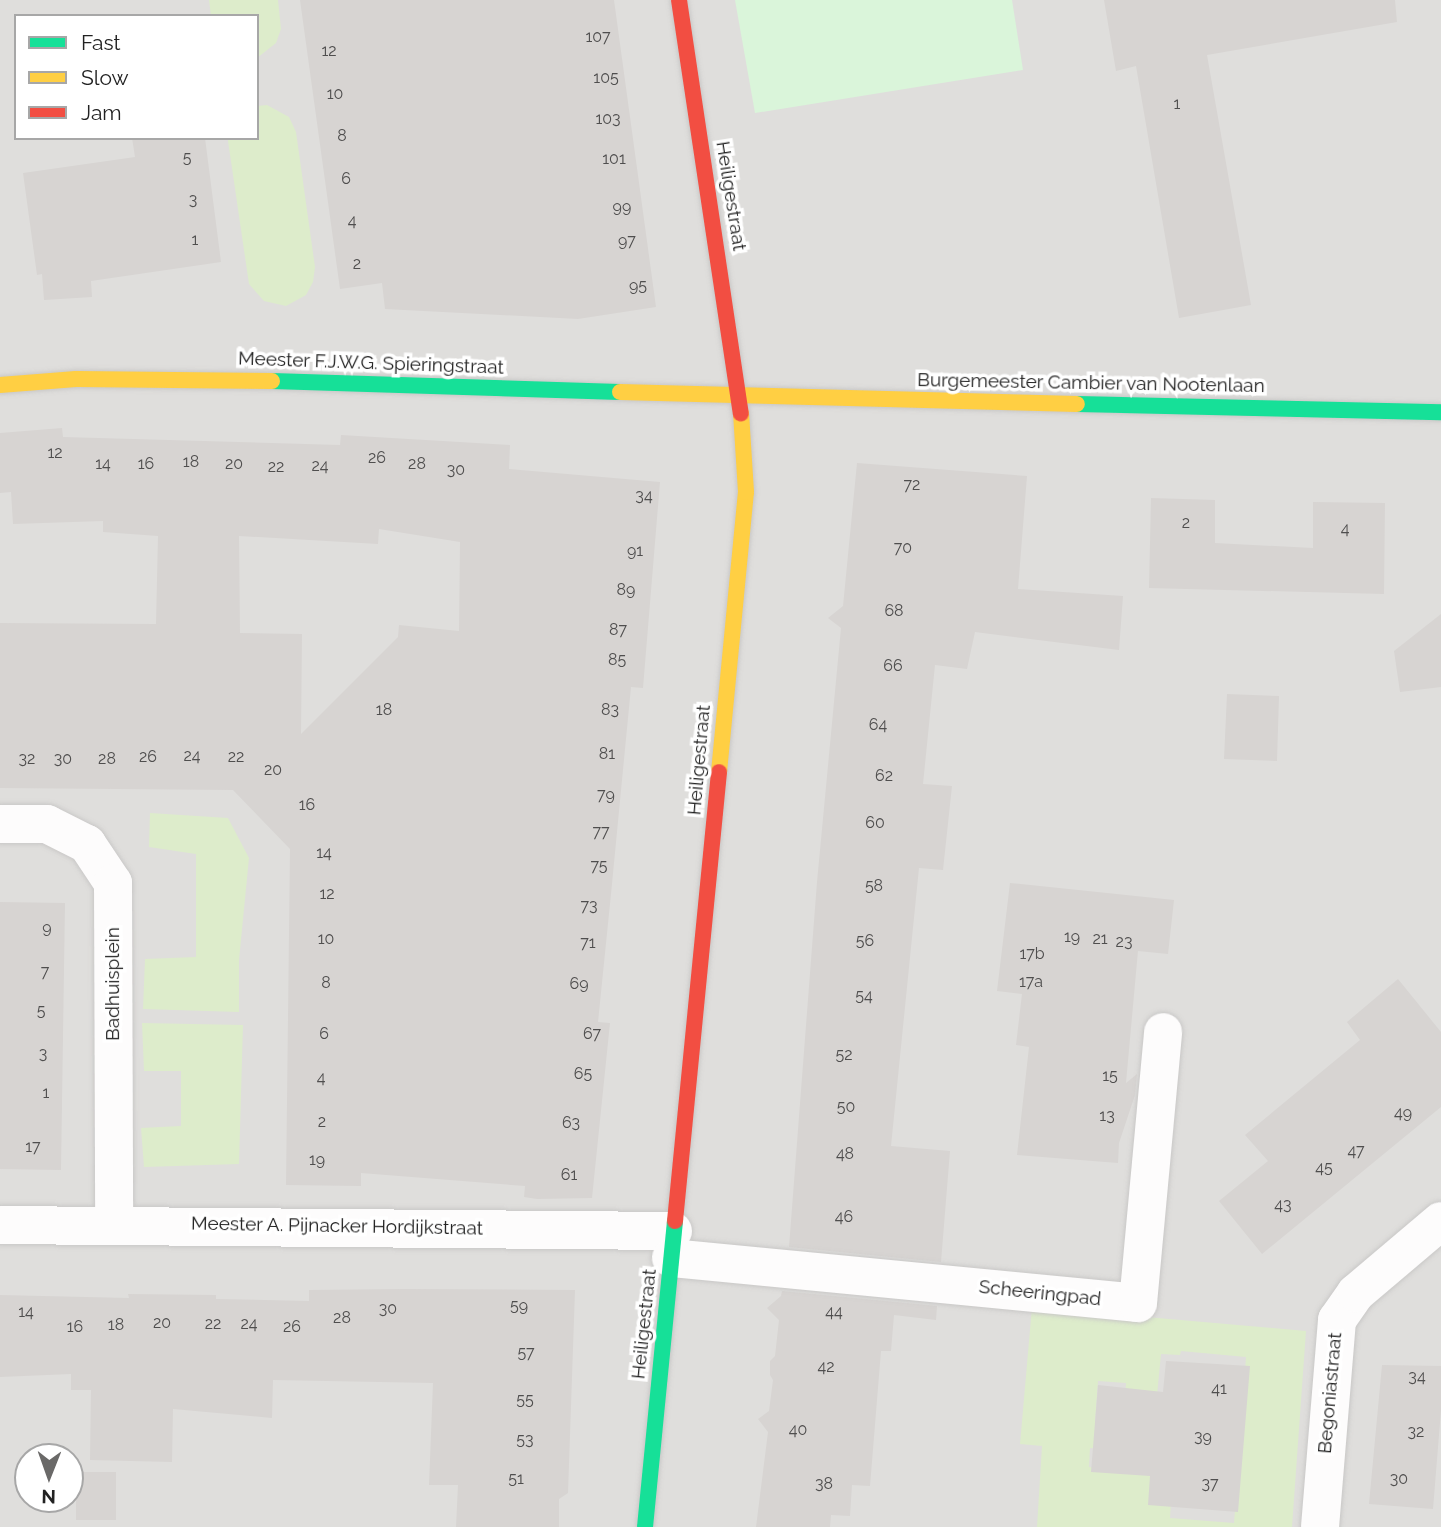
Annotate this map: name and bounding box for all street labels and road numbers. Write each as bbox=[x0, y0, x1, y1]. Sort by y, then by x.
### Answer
street label: Heiligestraat bbox=[711, 140, 751, 252]
street label: Meester F.J.W.G. Spieringstraat bbox=[238, 347, 504, 379]
street label: Burgemeester Cambier van Nootenlaan bbox=[916, 369, 1266, 397]
street label: Heiligestraat bbox=[683, 704, 715, 816]
street label: Badhuisplein bbox=[102, 927, 124, 1041]
street label: Meester A. Pijnacker Hordijkstraat bbox=[190, 1212, 484, 1240]
street label: Heiligestraat bbox=[627, 1268, 661, 1380]
street label: Scheeringpad bbox=[978, 1275, 1102, 1311]
street label: Begoniastraat bbox=[1313, 1331, 1347, 1455]

